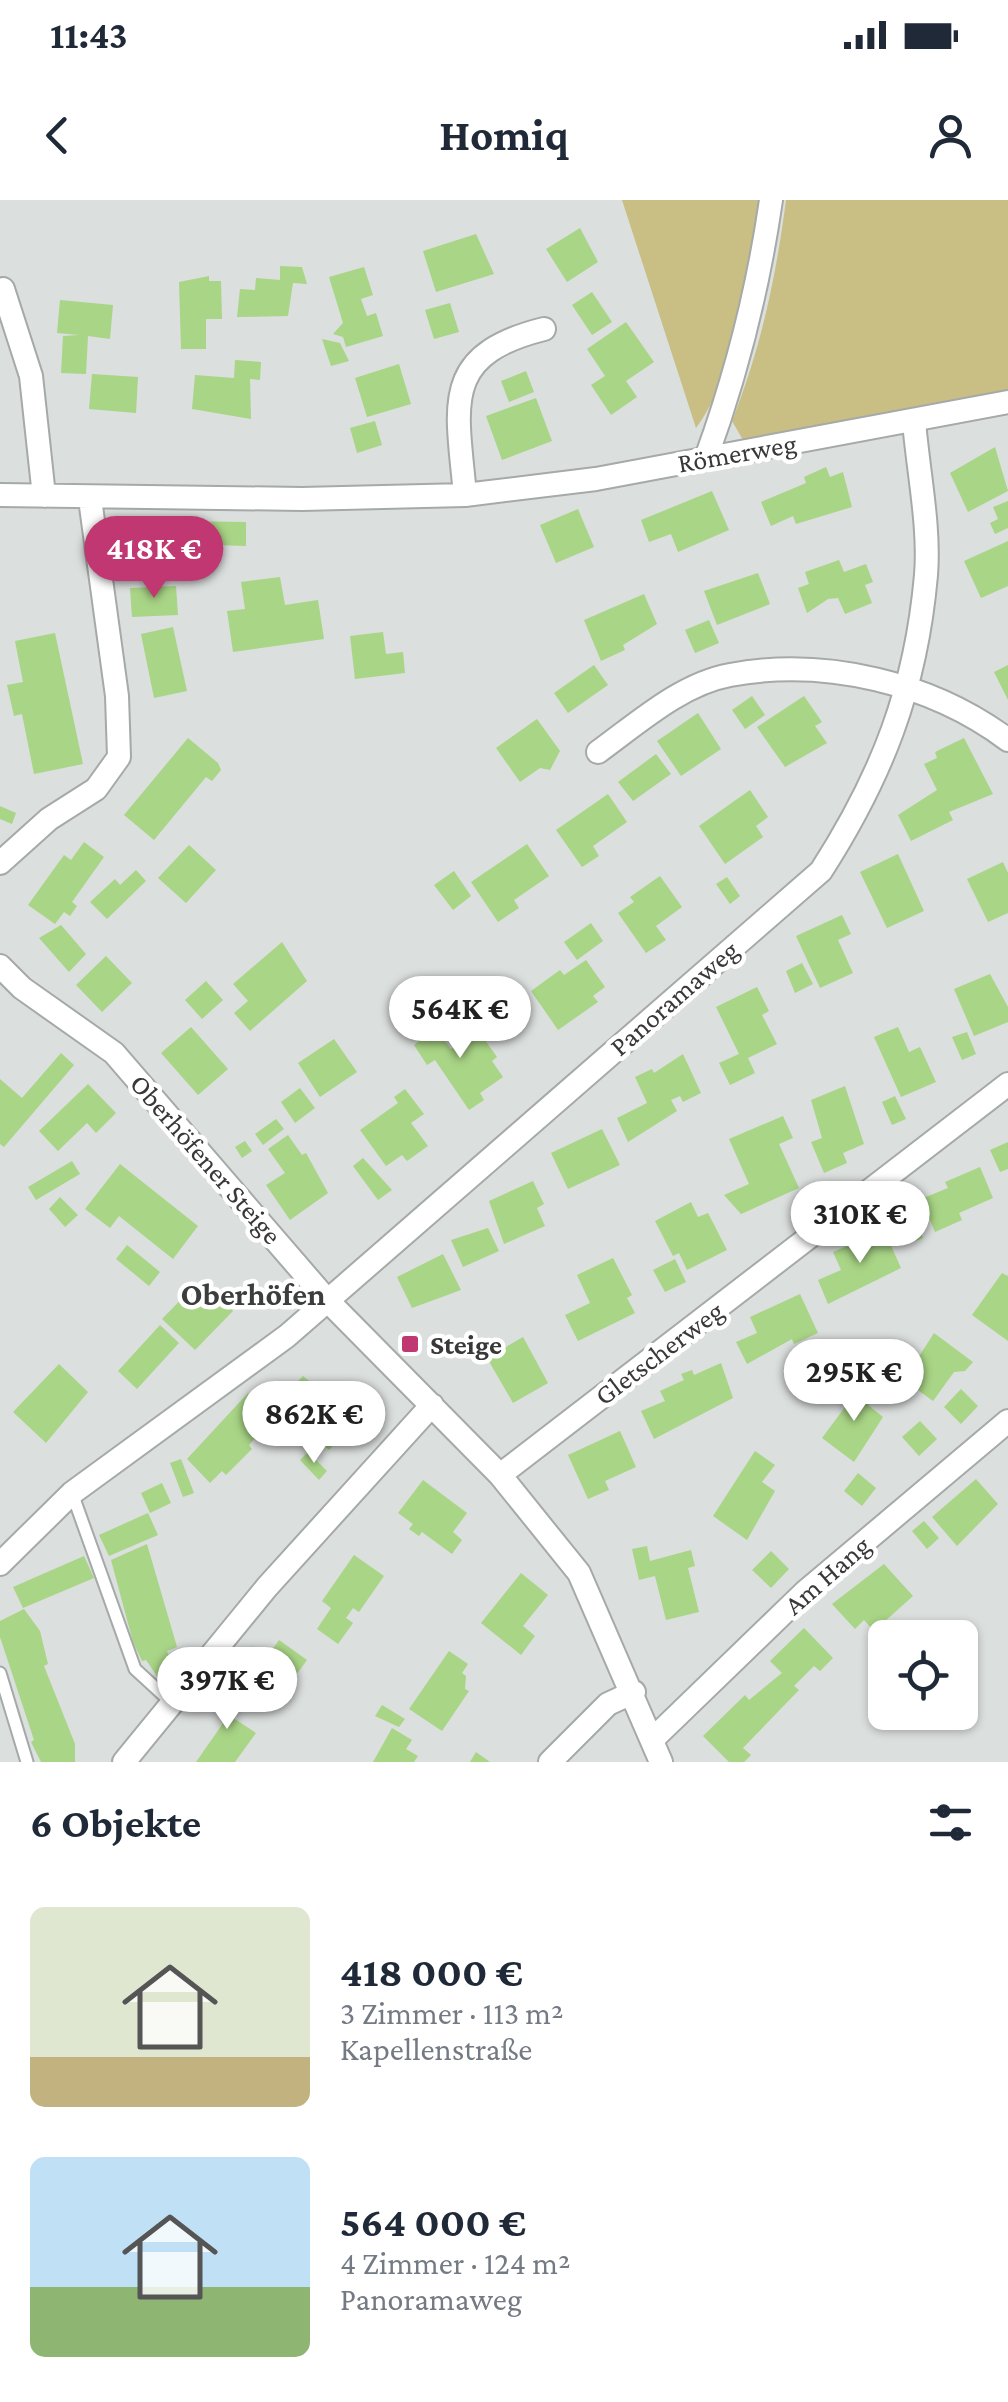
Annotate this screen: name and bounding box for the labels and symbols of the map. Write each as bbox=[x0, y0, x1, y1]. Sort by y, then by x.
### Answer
street label: Römerweg bbox=[675, 427, 799, 479]
pin: 418K € bbox=[73, 516, 235, 601]
street label: Panoramaweg bbox=[604, 934, 745, 1062]
pin: 564K € bbox=[379, 976, 541, 1061]
street label: Oberhöfener Steige bbox=[124, 1068, 288, 1250]
pin: 310K € bbox=[779, 1181, 941, 1266]
district label: Oberhöfen bbox=[180, 1276, 326, 1312]
street label: Gletscherweg bbox=[589, 1294, 730, 1411]
place label: Steige bbox=[430, 1329, 502, 1360]
marker: Steige bbox=[399, 1333, 421, 1355]
pin: 295K € bbox=[773, 1339, 935, 1424]
pin: 862K € bbox=[233, 1381, 395, 1466]
street label: Am Hang bbox=[778, 1529, 877, 1621]
pin: 397K € bbox=[146, 1647, 308, 1732]

